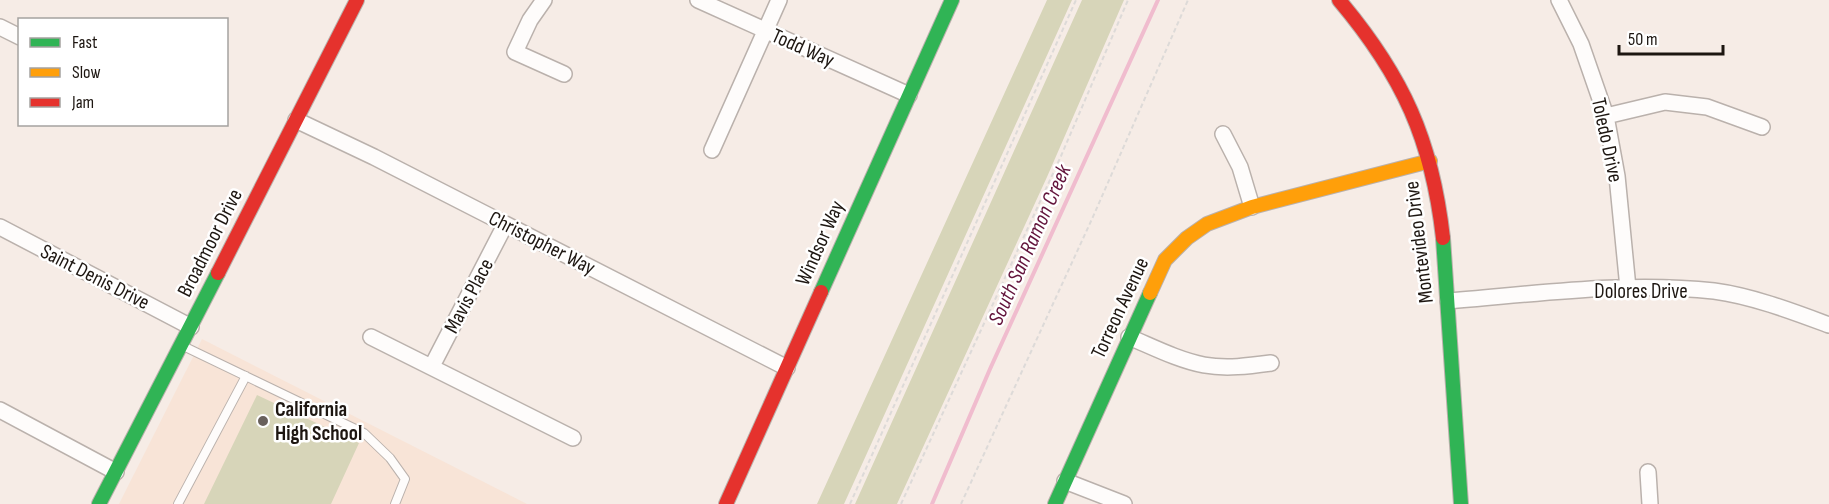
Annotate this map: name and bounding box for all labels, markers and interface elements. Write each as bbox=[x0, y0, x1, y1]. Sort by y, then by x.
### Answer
legend bbox=[18, 18, 228, 126]
scale bar bbox=[1619, 18, 1722, 56]
street label: Todd Way bbox=[768, 23, 838, 73]
text: 50 m bbox=[1628, 29, 1658, 50]
text: Fast bbox=[72, 32, 98, 53]
text: Slow bbox=[72, 62, 101, 83]
text: Jam bbox=[71, 92, 94, 113]
street label: Toledo Drive bbox=[1586, 95, 1628, 185]
water label: South San Ramon Creek bbox=[983, 160, 1078, 329]
street label: Montevideo Drive bbox=[1399, 180, 1439, 304]
street label: Broadmoor Drive bbox=[172, 185, 248, 301]
street label: Windsor Way bbox=[790, 197, 850, 289]
street label: Christopher Way bbox=[485, 205, 599, 281]
street label: Saint Denis Drive bbox=[36, 239, 154, 315]
street label: Mavis Place bbox=[439, 254, 499, 338]
street label: Torreon Avenue bbox=[1086, 254, 1154, 362]
street label: Dolores Drive bbox=[1594, 279, 1688, 304]
place label: California High School bbox=[275, 397, 362, 446]
marker: California High School bbox=[256, 414, 270, 428]

